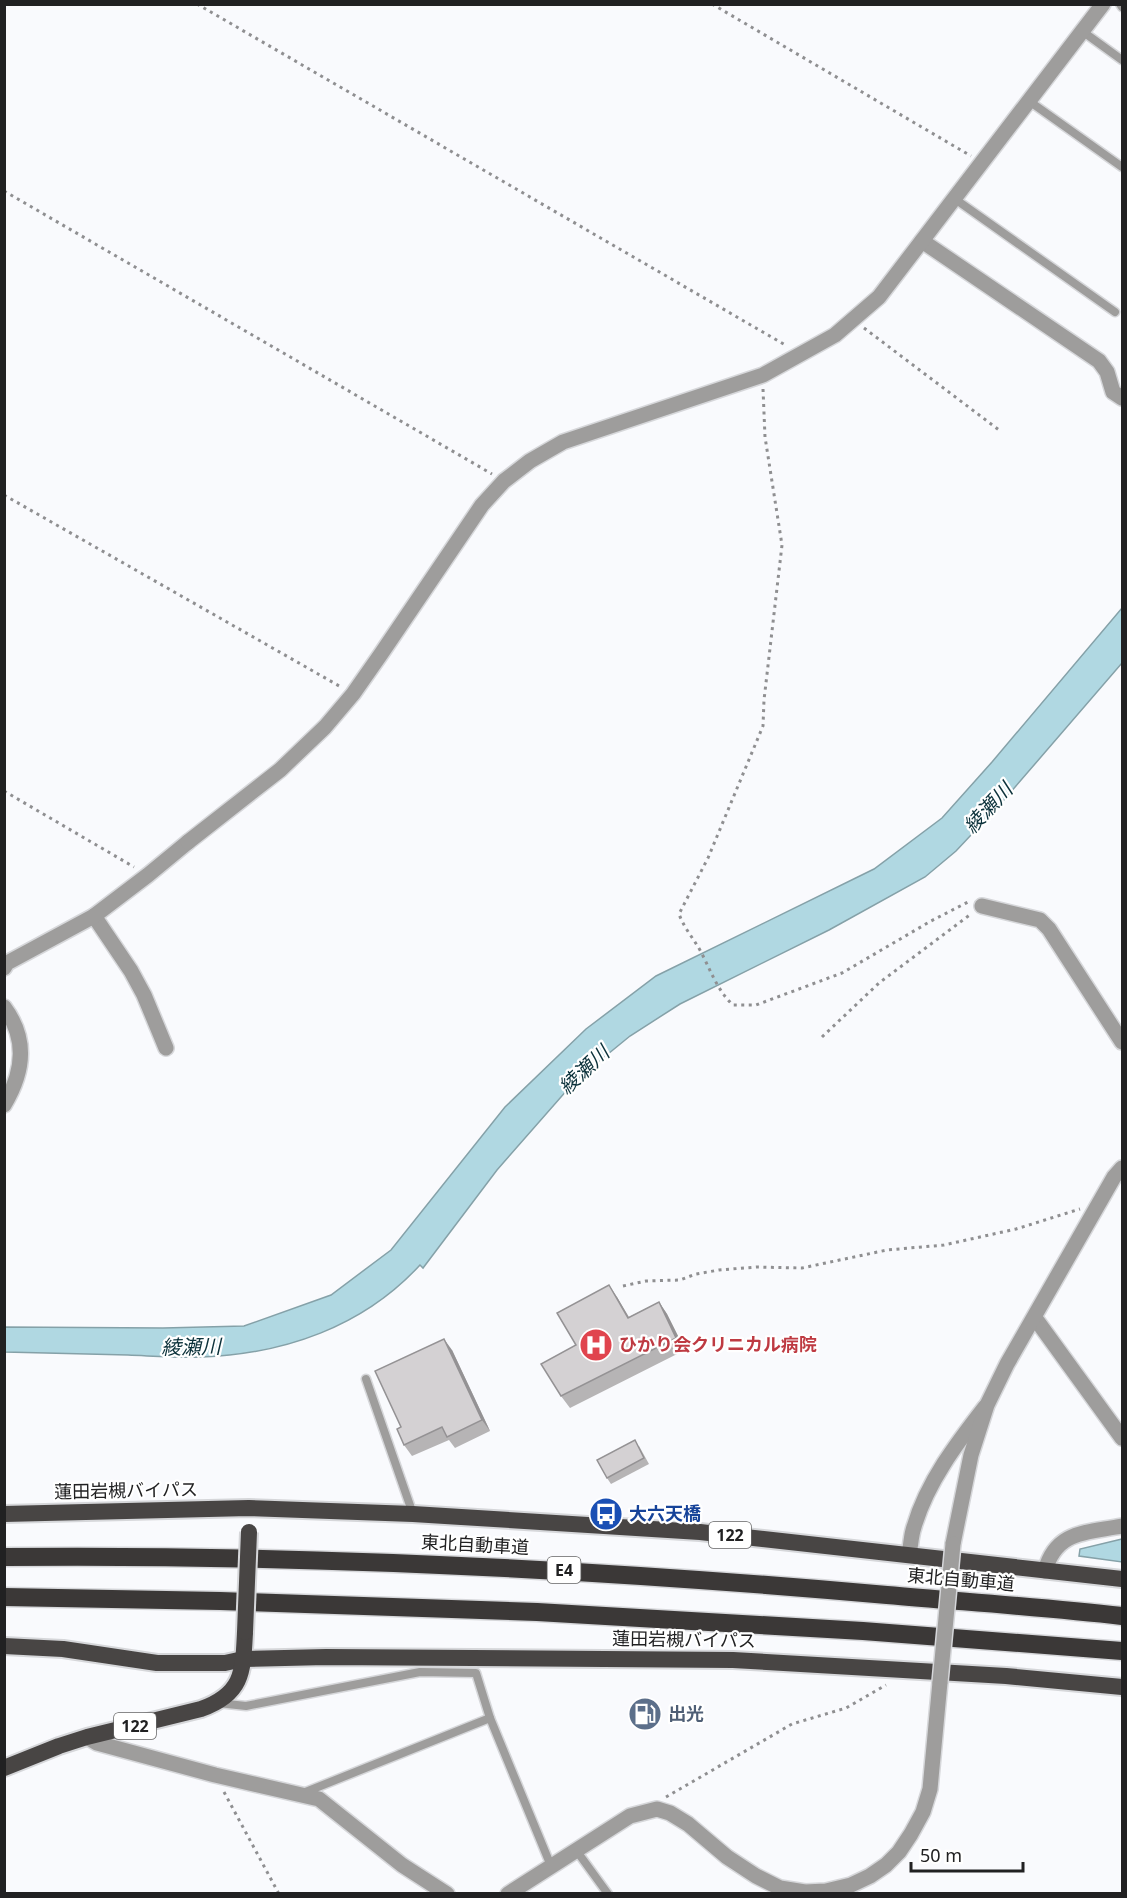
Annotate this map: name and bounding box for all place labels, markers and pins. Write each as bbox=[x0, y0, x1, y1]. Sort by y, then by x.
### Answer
hospital icon: ひかり会クリニカル病院 bbox=[578, 1327, 614, 1363]
place label: ひかり会クリニカル病院 bbox=[619, 1332, 817, 1356]
bus stop icon: 大六天橋 bbox=[588, 1496, 624, 1532]
place label: 大六天橋 bbox=[629, 1501, 701, 1525]
fuel station icon: 出光 bbox=[627, 1696, 663, 1732]
place label: 出光 bbox=[668, 1701, 704, 1725]

